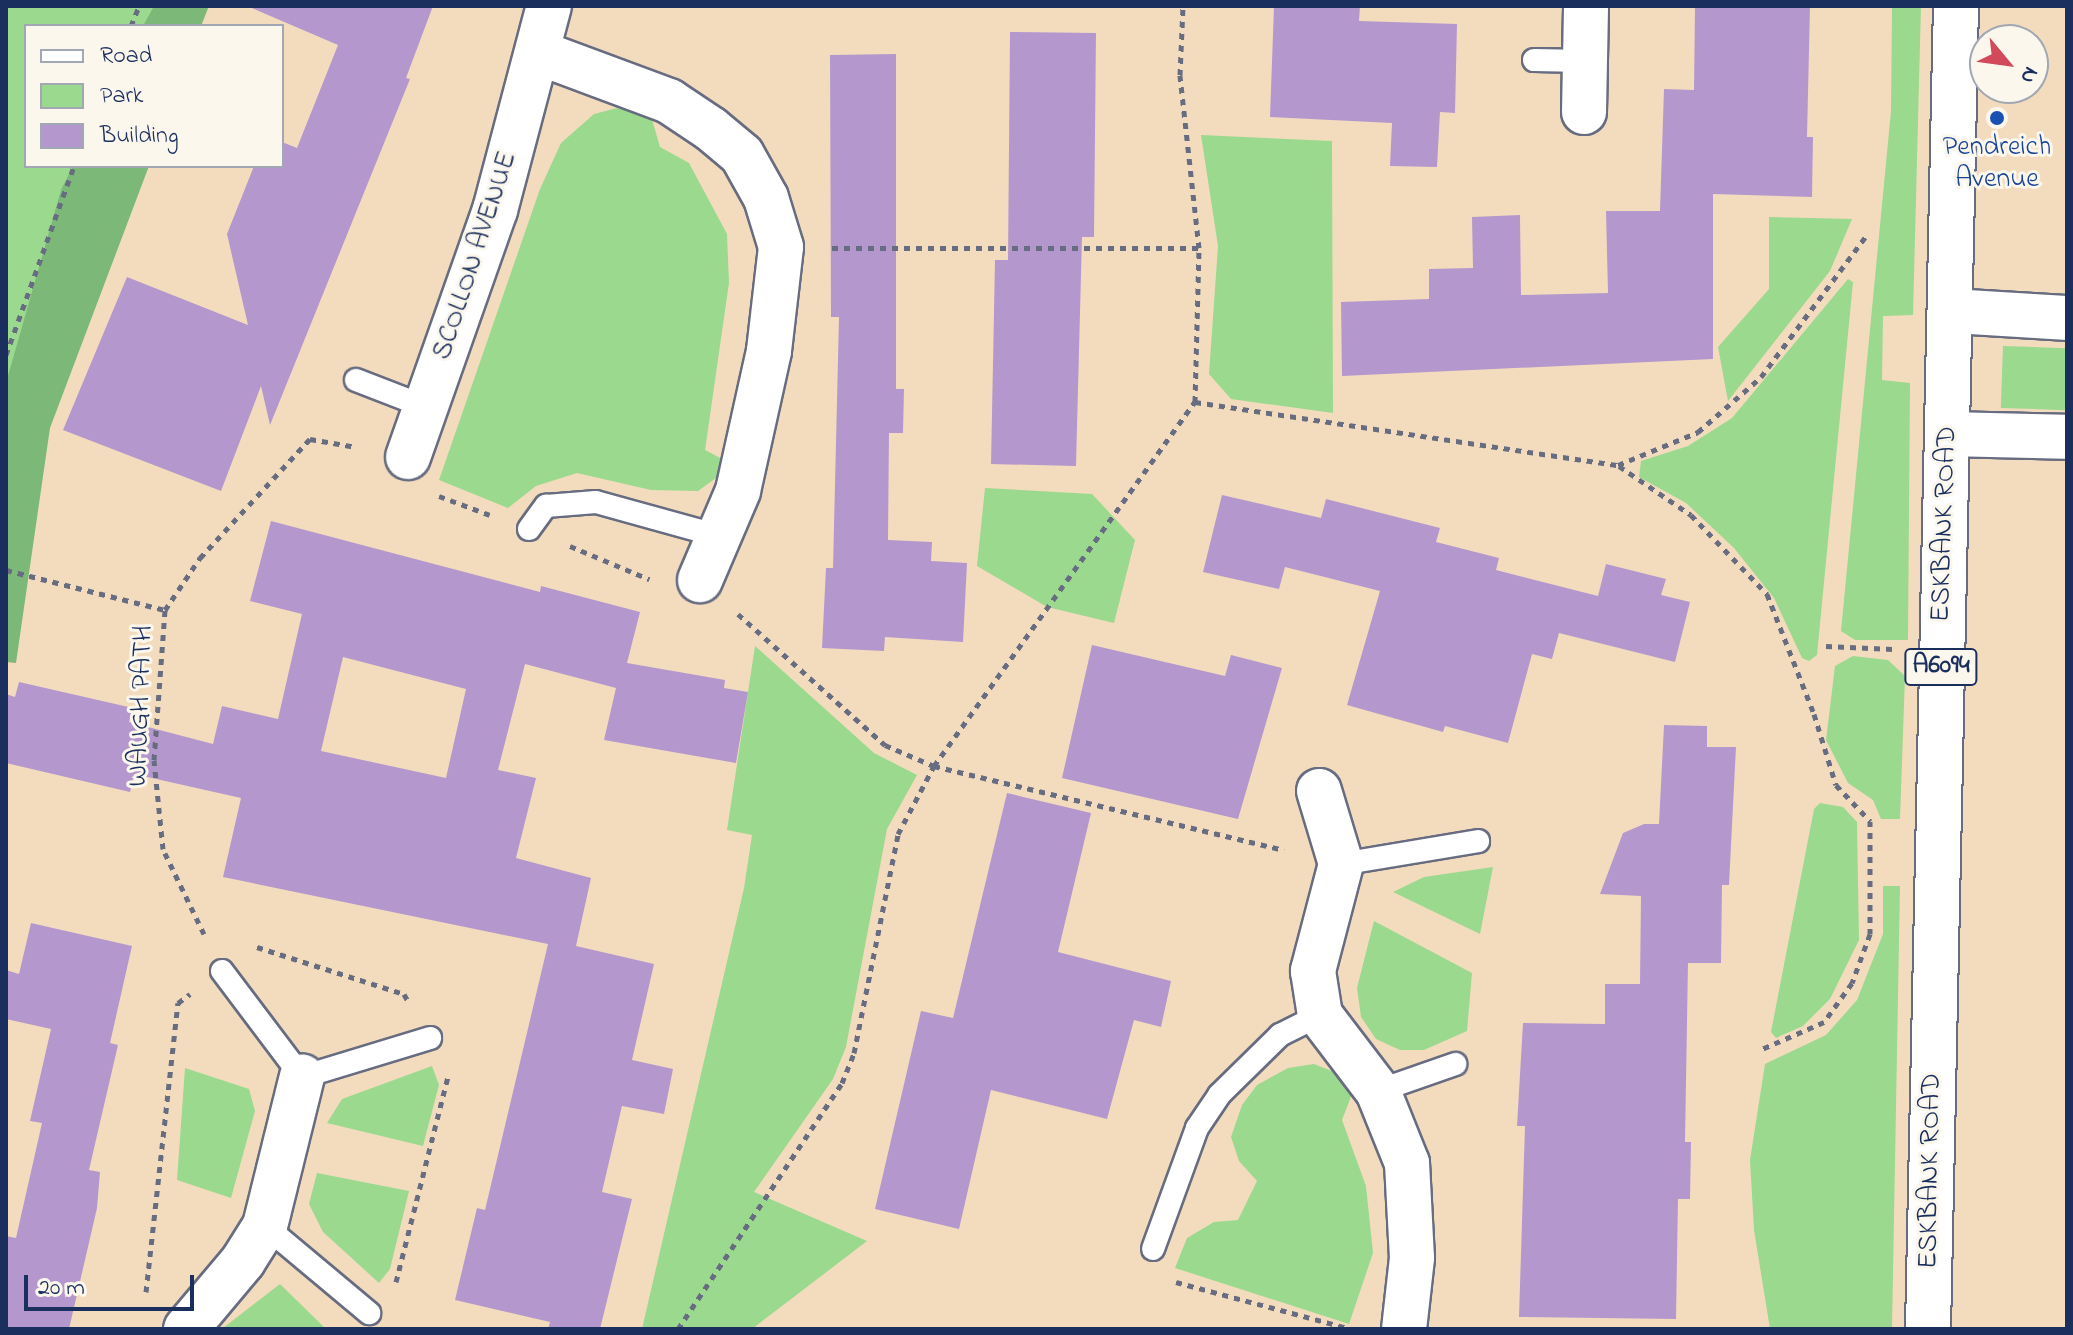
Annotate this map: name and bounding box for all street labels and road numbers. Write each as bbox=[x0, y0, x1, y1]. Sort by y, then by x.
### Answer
street label: SCOLLON AVENUE bbox=[427, 148, 525, 364]
street label: ESKBANK ROAD bbox=[1925, 425, 1965, 623]
street label: WAUGH PATH bbox=[122, 625, 162, 787]
road number: A6094 bbox=[1903, 645, 1979, 689]
street label: ESKBANK ROAD bbox=[1912, 1073, 1950, 1269]

